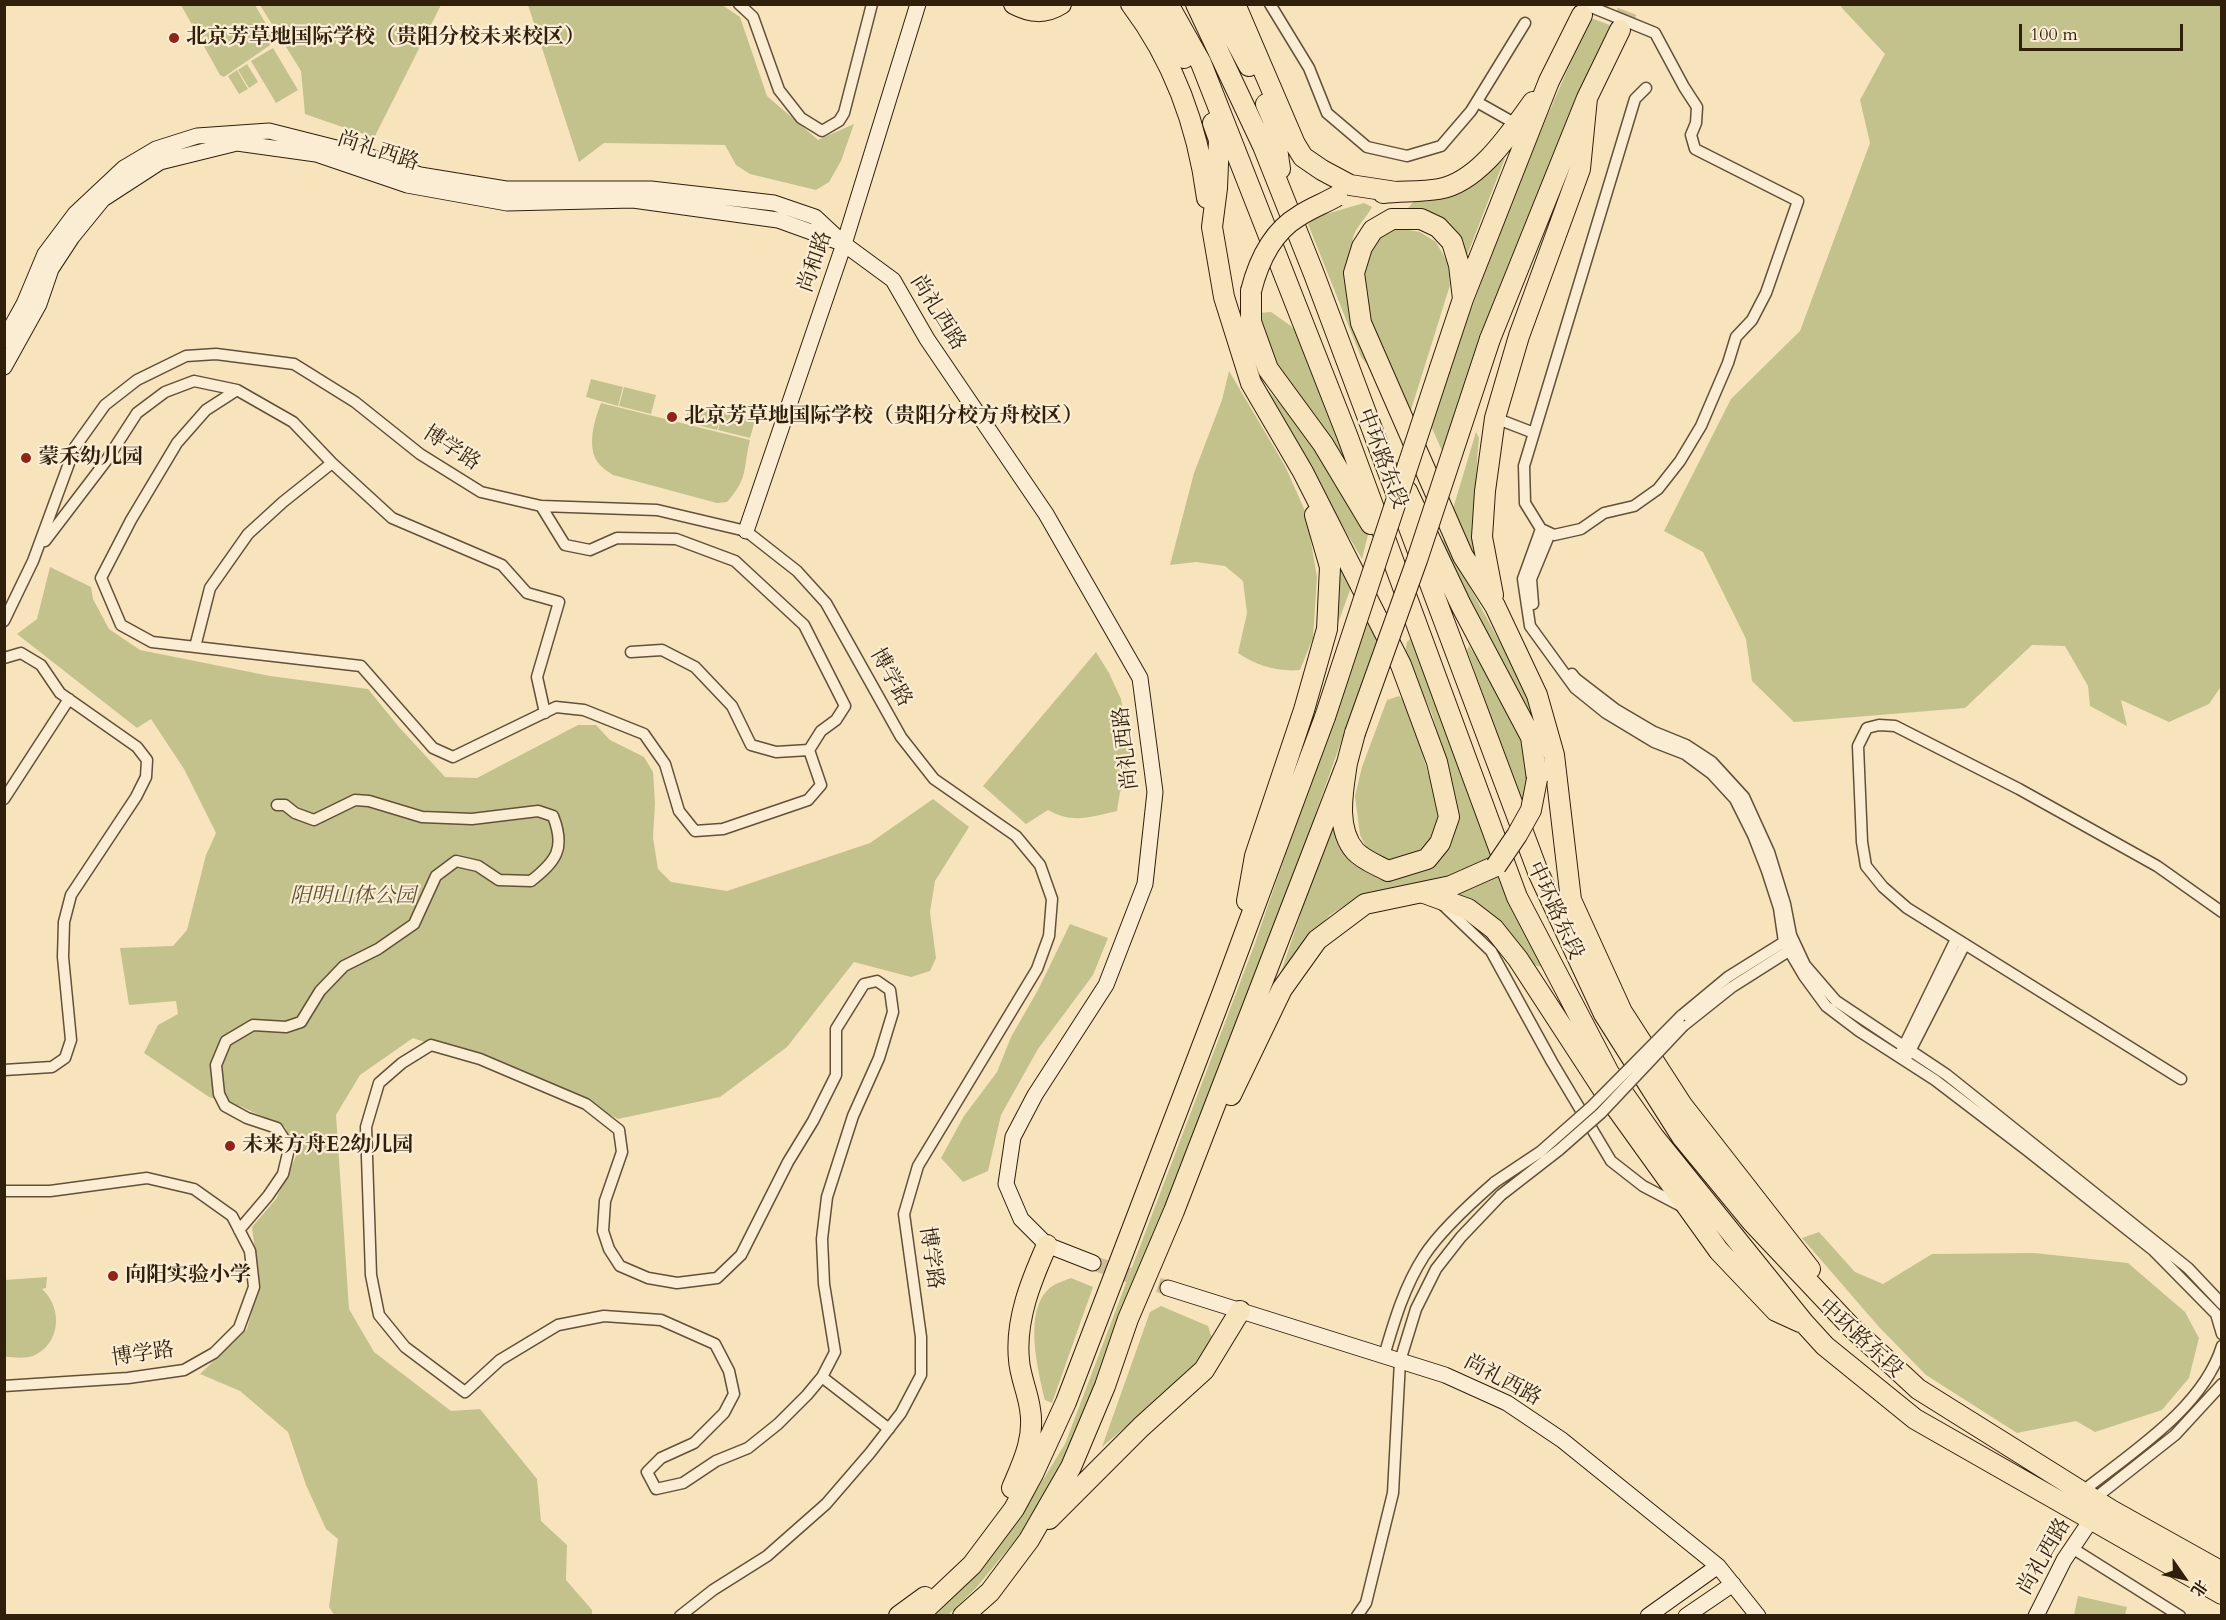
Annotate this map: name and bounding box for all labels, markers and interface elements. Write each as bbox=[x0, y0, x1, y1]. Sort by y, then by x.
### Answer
scale bar bbox=[2022, 12, 2186, 50]
text: 100 m bbox=[2030, 22, 2078, 47]
place label: 北京芳草地国际学校（贵阳分校未来校区） bbox=[186, 25, 585, 51]
marker: 北京芳草地国际学校（贵阳分校未来校区） bbox=[167, 31, 181, 45]
street label: 尚礼西路 bbox=[334, 127, 422, 177]
street label: 尚和路 bbox=[794, 228, 838, 296]
street label: 尚礼西路 bbox=[904, 271, 970, 355]
place label: 北京芳草地国际学校（贵阳分校方舟校区） bbox=[684, 404, 1083, 430]
street label: 中环路东段 bbox=[1350, 405, 1412, 513]
marker: 北京芳草地国际学校（贵阳分校方舟校区） bbox=[665, 410, 679, 424]
street label: 博学路 bbox=[418, 421, 484, 477]
place label: 蒙禾幼儿园 bbox=[38, 445, 143, 471]
marker: 蒙禾幼儿园 bbox=[19, 451, 33, 465]
street label: 博学路 bbox=[864, 644, 916, 712]
street label: 尚礼西路 bbox=[1109, 705, 1145, 791]
street label: 中环路东段 bbox=[1520, 858, 1588, 964]
park label: 阳明山体公园 bbox=[290, 884, 416, 910]
place label: 未来方舟E2幼儿园 bbox=[242, 1133, 413, 1159]
marker: 未来方舟E2幼儿园 bbox=[223, 1139, 237, 1153]
street label: 博学路 bbox=[913, 1225, 947, 1291]
place label: 向阳实验小学 bbox=[125, 1263, 251, 1289]
marker: 向阳实验小学 bbox=[106, 1269, 120, 1283]
street label: 中环路东段 bbox=[1813, 1295, 1907, 1383]
street label: 博学路 bbox=[110, 1338, 176, 1372]
street label: 尚礼西路 bbox=[1459, 1350, 1545, 1412]
street label: 尚礼西路 bbox=[2013, 1514, 2077, 1600]
north arrow bbox=[2154, 1548, 2214, 1608]
text: 北 bbox=[2185, 1575, 2213, 1601]

